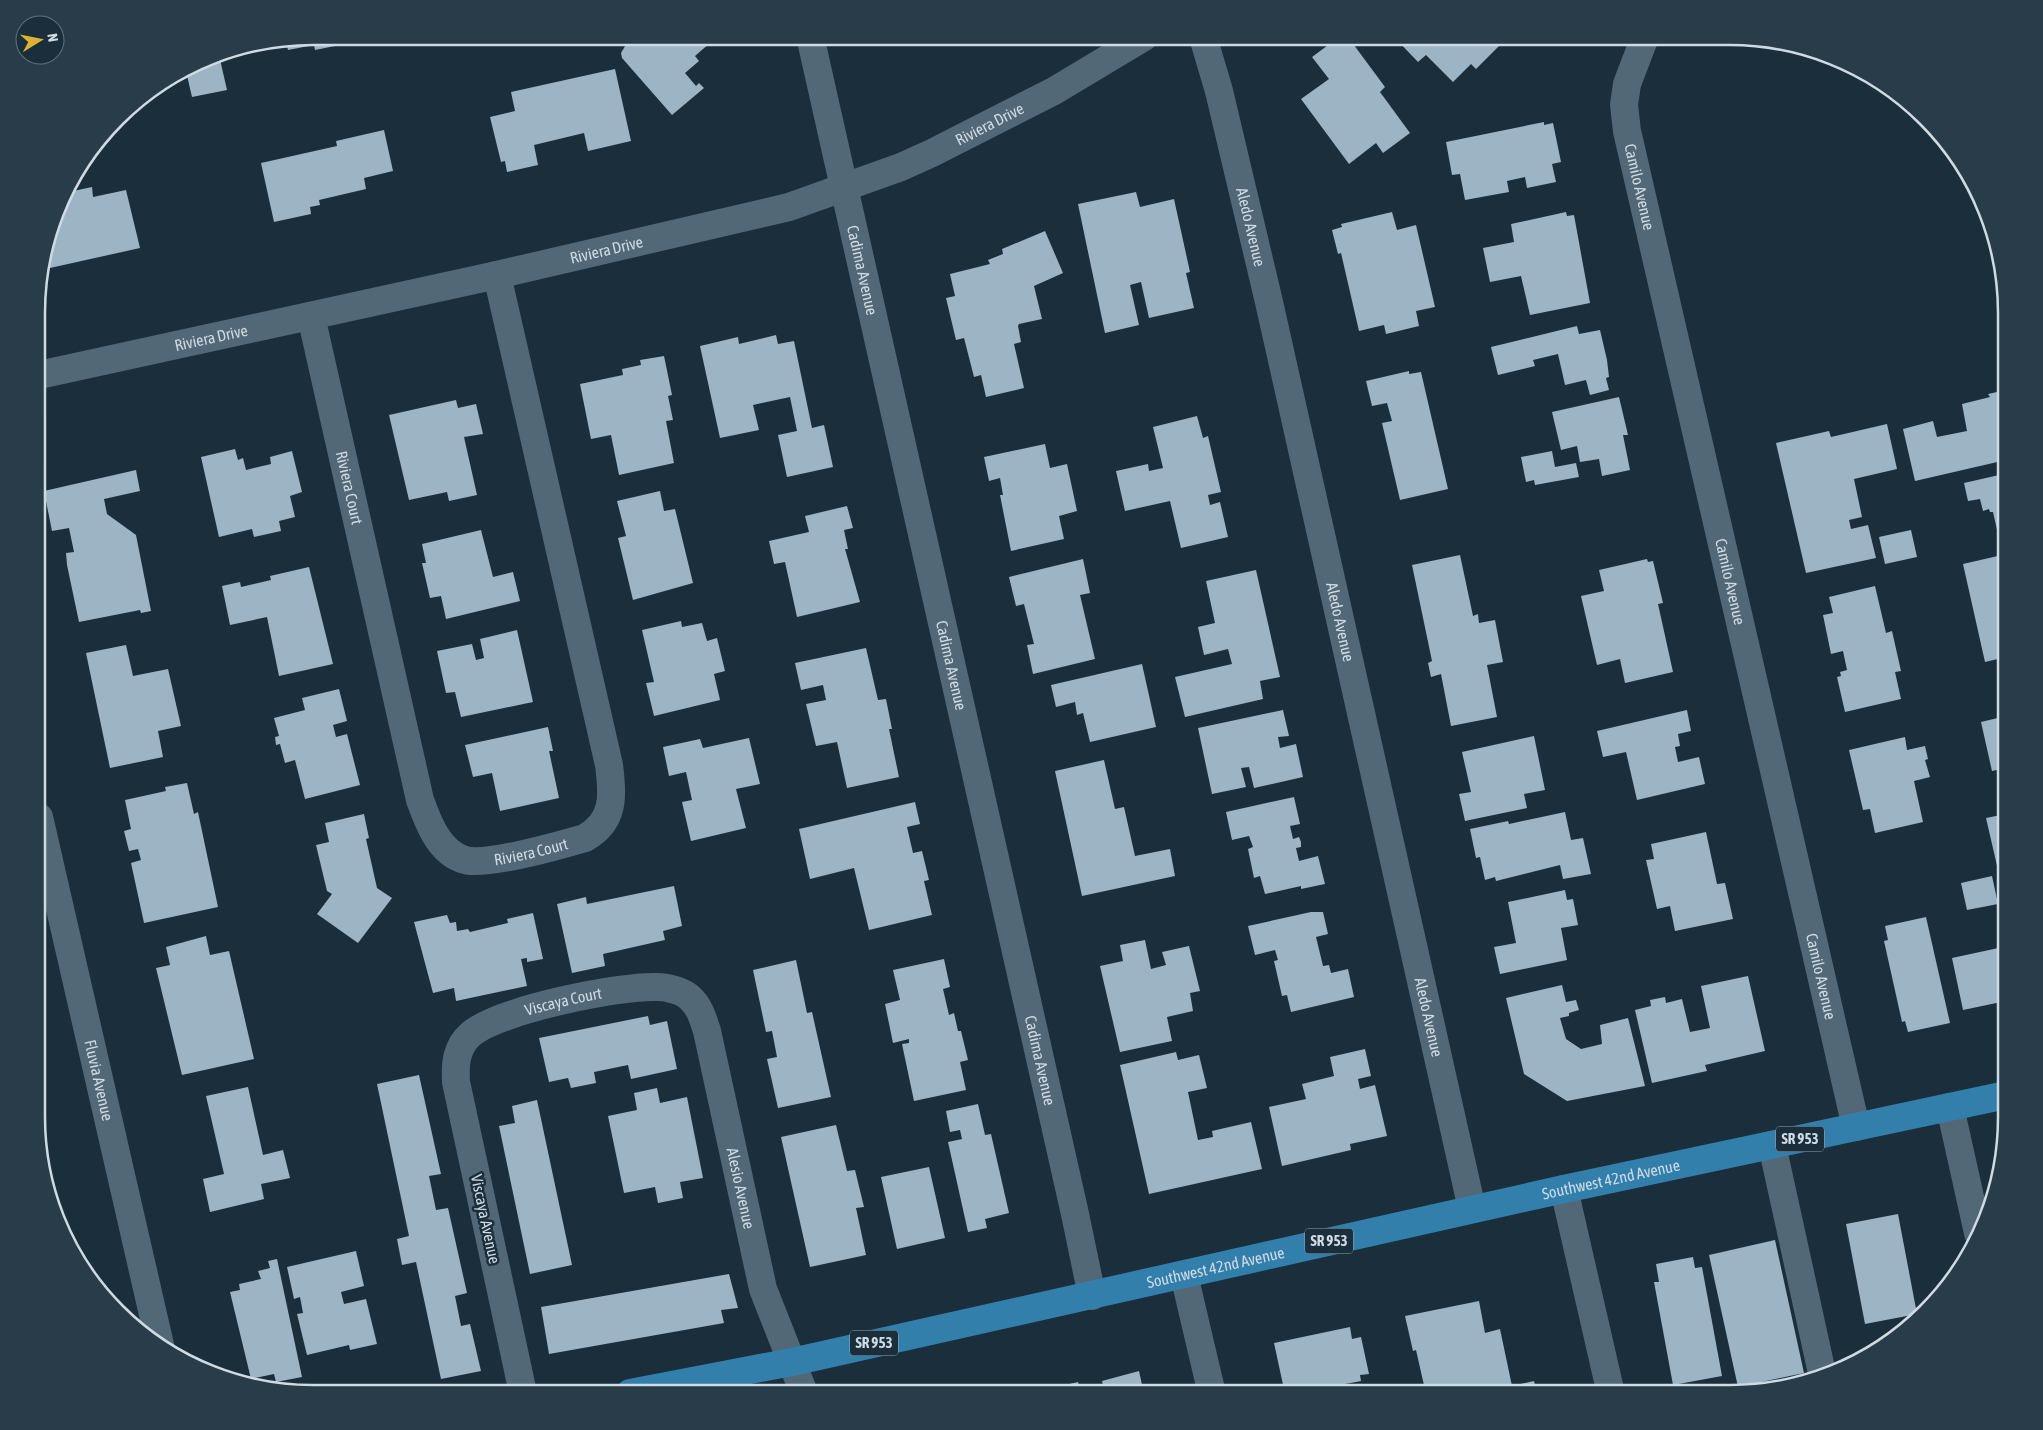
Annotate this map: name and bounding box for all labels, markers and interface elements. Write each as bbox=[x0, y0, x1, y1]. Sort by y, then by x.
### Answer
north arrow bbox=[15, 15, 65, 65]
text: N bbox=[44, 32, 61, 43]
street label: Riviera Drive bbox=[952, 99, 1027, 149]
street label: Camilo Avenue bbox=[1621, 142, 1658, 232]
street label: Aledo Avenue bbox=[1233, 186, 1269, 268]
street label: Cadima Avenue bbox=[844, 224, 881, 317]
street label: Riviera Drive bbox=[568, 232, 645, 267]
street label: Riviera Drive bbox=[173, 321, 249, 354]
street label: Riviera Court bbox=[333, 449, 367, 527]
street label: Camilo Avenue bbox=[1712, 537, 1749, 626]
street label: Aledo Avenue bbox=[1323, 581, 1358, 663]
street label: Cadima Avenue bbox=[933, 619, 970, 712]
street label: Riviera Court bbox=[493, 834, 570, 868]
street label: Camilo Avenue bbox=[1803, 931, 1840, 1021]
street label: Aledo Avenue bbox=[1411, 976, 1447, 1059]
street label: Viscaya Court bbox=[523, 984, 603, 1019]
street label: Cadima Avenue bbox=[1022, 1014, 1059, 1107]
street label: Fluvia Avenue bbox=[81, 1038, 117, 1122]
road number: SR 953 bbox=[1776, 1126, 1824, 1152]
street label: Alesio Avenue bbox=[724, 1146, 759, 1230]
street label: Southwest 42nd Avenue bbox=[1540, 1156, 1681, 1203]
street label: Viscaya Avenue bbox=[467, 1173, 504, 1266]
road number: SR 953 bbox=[1305, 1228, 1353, 1254]
street label: Southwest 42nd Avenue bbox=[1145, 1243, 1286, 1291]
road number: SR 953 bbox=[850, 1330, 898, 1356]

